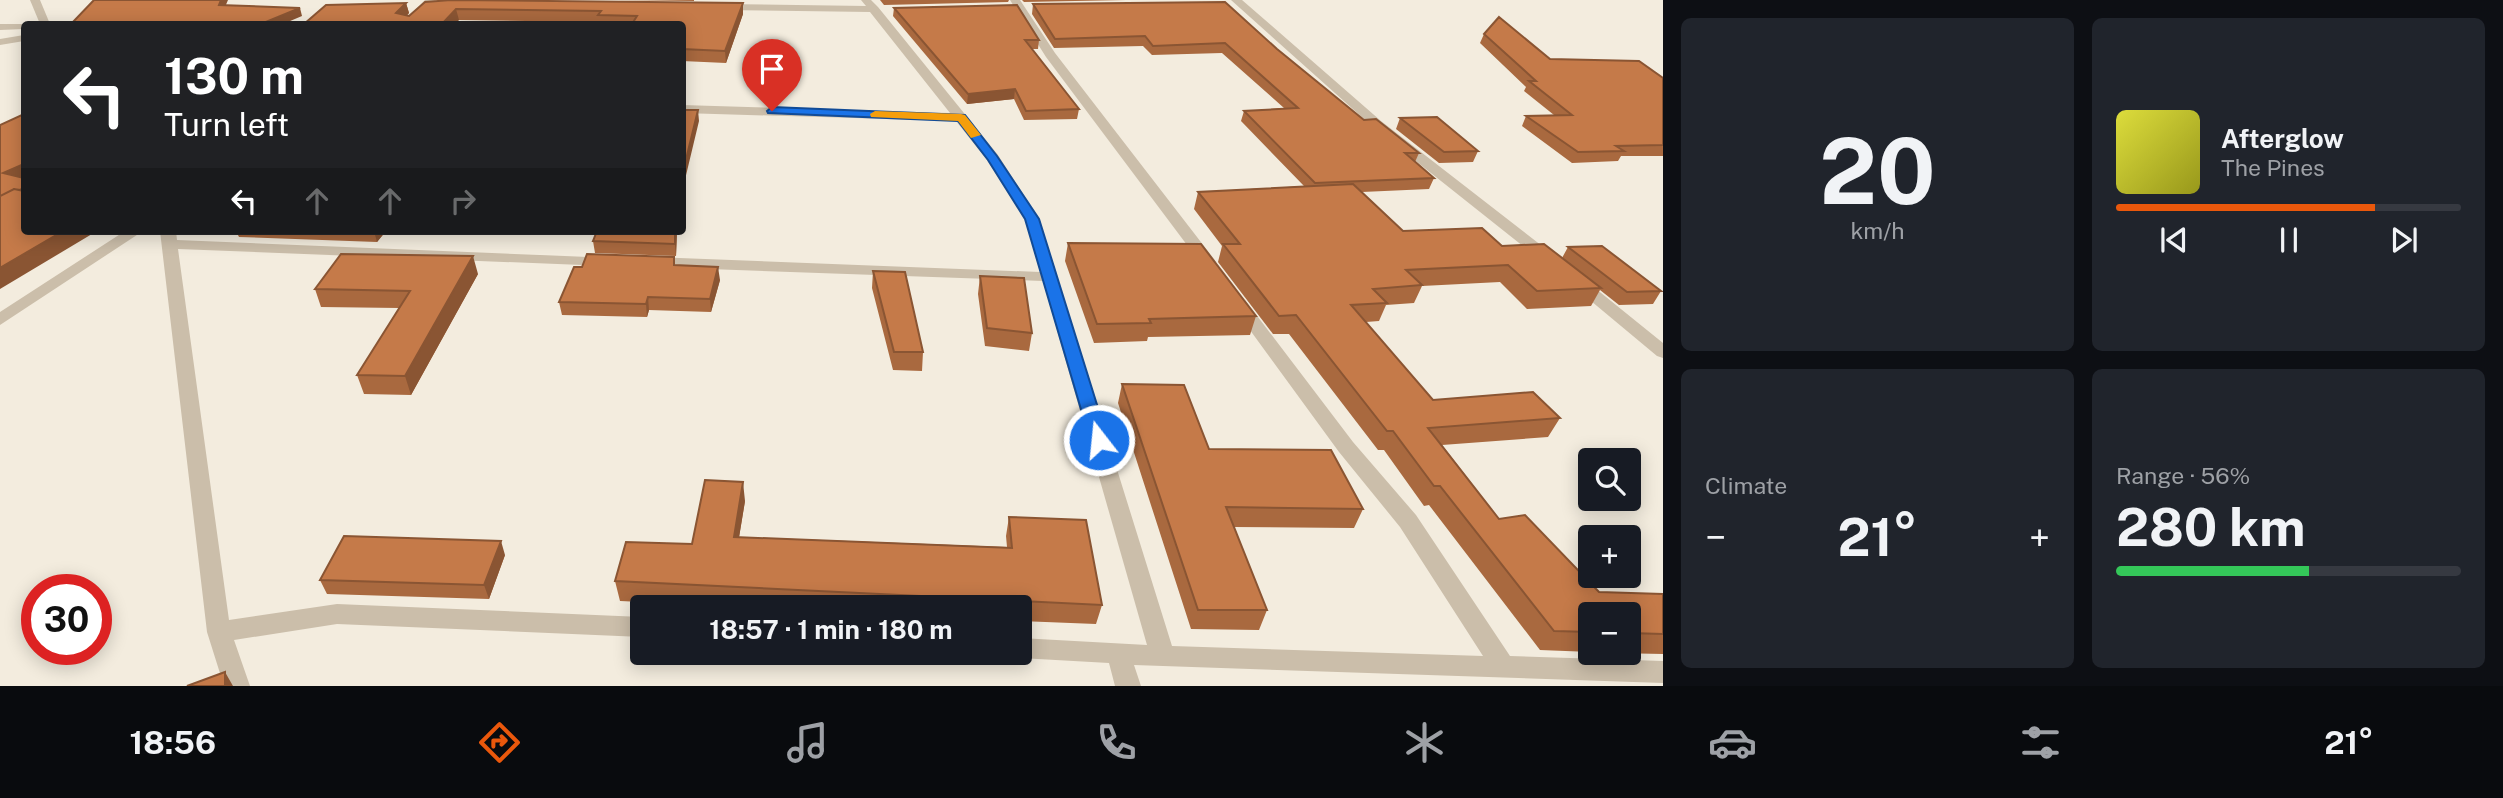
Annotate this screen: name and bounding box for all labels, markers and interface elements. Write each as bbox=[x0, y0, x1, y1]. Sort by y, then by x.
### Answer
pin bbox=[742, 39, 802, 111]
text: 130 m bbox=[164, 47, 304, 105]
icon: left bbox=[49, 49, 140, 140]
icon: arrive bbox=[753, 50, 791, 88]
text: Turn left bbox=[164, 106, 289, 143]
text: 20 bbox=[1819, 118, 1936, 224]
text: Afterglow bbox=[2221, 123, 2344, 154]
text: The Pines bbox=[2221, 154, 2325, 181]
icon: left bbox=[225, 182, 263, 220]
icon: ahead bbox=[298, 182, 336, 220]
icon: ahead bbox=[371, 182, 409, 220]
icon: right bbox=[444, 182, 482, 220]
text: km/h bbox=[1850, 217, 1905, 244]
icon: previous bbox=[2155, 221, 2193, 259]
icon: pause bbox=[2270, 221, 2308, 259]
icon: next bbox=[2385, 221, 2423, 259]
position arrow bbox=[1062, 403, 1136, 477]
map controls bbox=[1578, 448, 1641, 665]
button: search bbox=[1578, 448, 1641, 511]
text: Range · 56% bbox=[2116, 462, 2250, 489]
text: Climate bbox=[1705, 472, 1787, 499]
text: 280 km bbox=[2116, 497, 2306, 558]
text: 21° bbox=[1838, 507, 1917, 568]
text: − bbox=[1705, 515, 1726, 560]
text: + bbox=[2029, 515, 2050, 560]
button: + bbox=[1578, 525, 1641, 588]
speed limit sign: 30 bbox=[21, 574, 112, 665]
button: − bbox=[1578, 602, 1641, 665]
text: 18:57 · 1 min · 180 m bbox=[709, 614, 953, 645]
icon: directions bbox=[475, 718, 524, 767]
icon: music bbox=[783, 718, 832, 767]
icon: phone bbox=[1092, 718, 1141, 767]
icon: climate bbox=[1400, 718, 1449, 767]
icon: car bbox=[1708, 718, 1757, 767]
icon: filters bbox=[2016, 718, 2065, 767]
text: 18:56 bbox=[130, 724, 216, 761]
text: 21° bbox=[2324, 724, 2373, 761]

